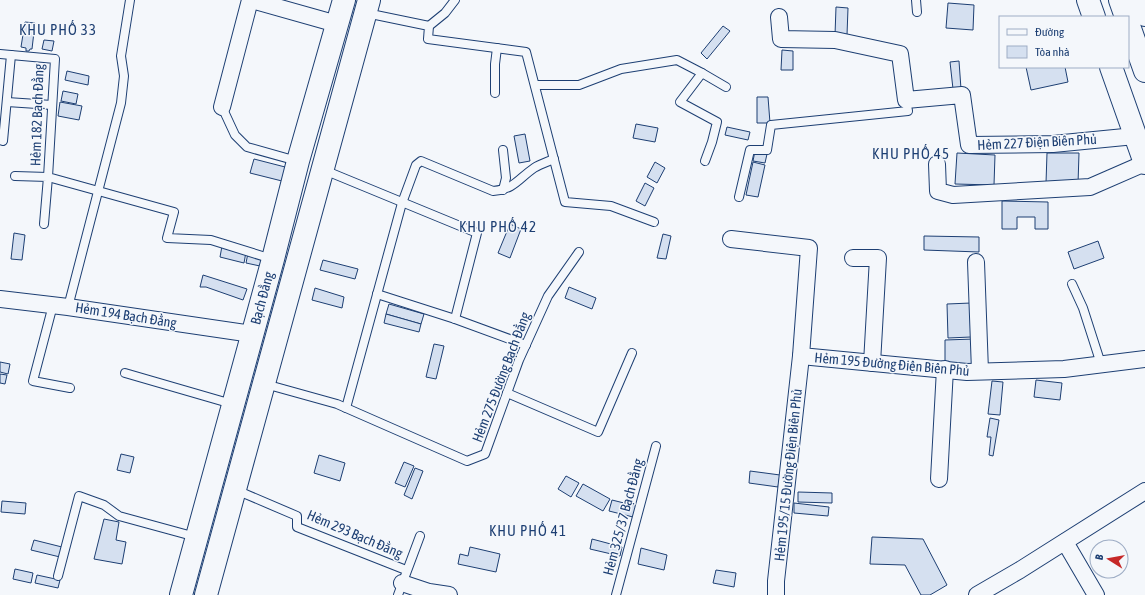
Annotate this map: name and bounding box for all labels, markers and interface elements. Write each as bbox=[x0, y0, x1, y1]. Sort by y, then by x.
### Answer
legend bbox=[999, 16, 1129, 68]
district label: KHU PHỐ 33 bbox=[19, 20, 97, 38]
text: Đường bbox=[1035, 25, 1065, 39]
text: Tòa nhà bbox=[1035, 45, 1070, 59]
street label: Hẻm 182 Bạch Đằng bbox=[27, 64, 47, 166]
street label: Hẻm 227 Điện Biên Phủ bbox=[977, 131, 1097, 153]
district label: KHU PHỐ 45 bbox=[872, 144, 950, 162]
district label: KHU PHỐ 42 bbox=[459, 217, 537, 235]
street label: Bạch Đằng bbox=[247, 270, 277, 326]
street label: Hẻm 194 Bạch Đằng bbox=[74, 299, 178, 331]
street label: Hẻm 275 Đường Bạch Đằng bbox=[469, 310, 533, 444]
street label: Hẻm 195 Đường Điện Biên Phủ bbox=[814, 349, 970, 379]
street label: Hẻm 195/15 Đường Điện Biên Phủ bbox=[771, 388, 805, 562]
street label: Hẻm 325/37 Bạch Đằng bbox=[600, 457, 646, 577]
street label: Hẻm 293 Bạch Đằng bbox=[305, 507, 405, 561]
district label: KHU PHỐ 41 bbox=[489, 521, 567, 539]
north arrow bbox=[1089, 539, 1129, 579]
text: B bbox=[1093, 553, 1106, 561]

